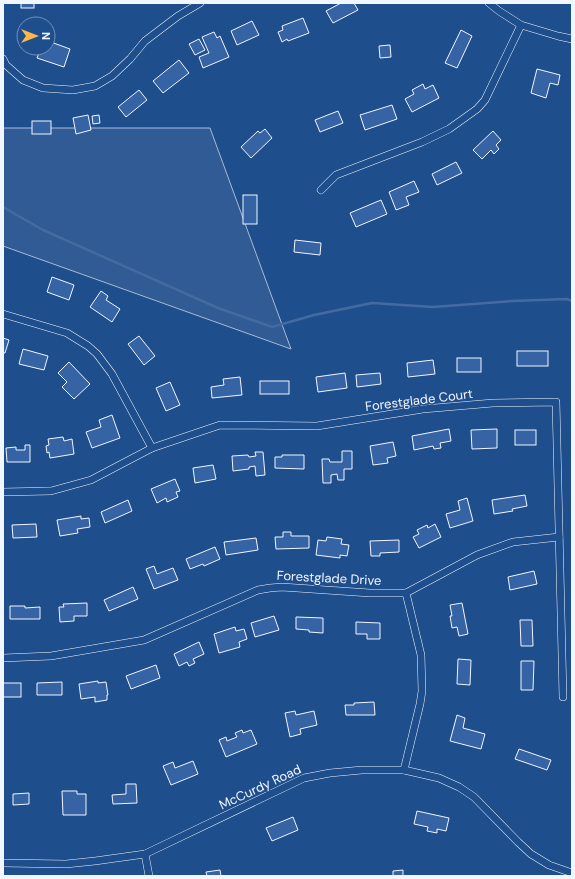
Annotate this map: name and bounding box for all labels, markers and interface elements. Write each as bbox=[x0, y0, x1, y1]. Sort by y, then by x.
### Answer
north arrow bbox=[16, 16, 56, 56]
text: N bbox=[39, 32, 53, 40]
street label: Forestglade Court bbox=[364, 385, 474, 415]
street label: Forestglade Drive bbox=[276, 567, 382, 589]
street label: McCurdy Road bbox=[216, 761, 304, 813]

